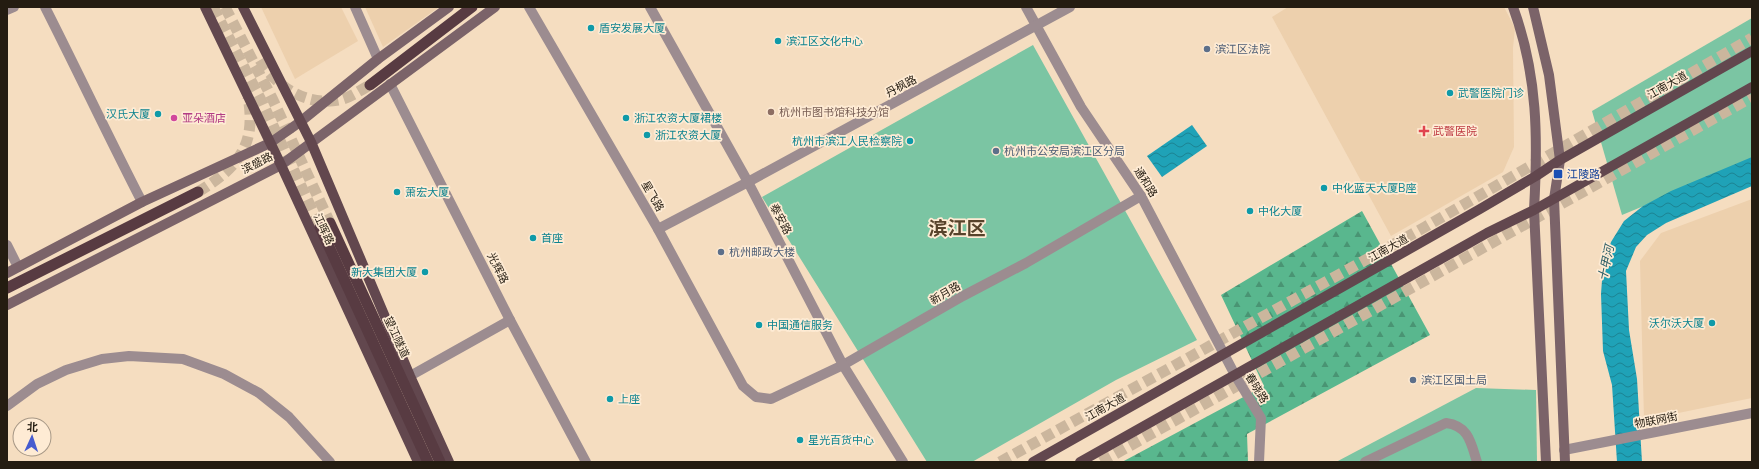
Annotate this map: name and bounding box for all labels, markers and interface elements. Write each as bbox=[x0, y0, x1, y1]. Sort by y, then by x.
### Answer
place label: 盾安发展大厦 bbox=[599, 21, 665, 36]
marker: 盾安发展大厦 bbox=[586, 23, 596, 33]
place label: 滨江区文化中心 bbox=[786, 34, 863, 49]
marker: 滨江区文化中心 bbox=[773, 36, 783, 46]
place label: 滨江区法院 bbox=[1215, 42, 1270, 57]
marker: 滨江区法院 bbox=[1202, 44, 1212, 54]
street label: 江南大道 bbox=[1644, 68, 1690, 103]
street label: 丹枫路 bbox=[883, 72, 919, 101]
place label: 武警医院门诊 bbox=[1458, 86, 1524, 101]
marker: 武警医院门诊 bbox=[1445, 88, 1455, 98]
place label: 杭州市图书馆科技分馆 bbox=[779, 105, 889, 120]
place label: 汉氏大厦 bbox=[106, 107, 150, 122]
marker: 杭州市图书馆科技分馆 bbox=[766, 107, 776, 117]
marker: 汉氏大厦 bbox=[153, 109, 163, 119]
place label: 亚朵酒店 bbox=[182, 111, 226, 126]
place label: 浙江农资大厦裙楼 bbox=[634, 111, 722, 126]
marker: 亚朵酒店 bbox=[169, 113, 179, 123]
marker: 浙江农资大厦裙楼 bbox=[621, 113, 631, 123]
place label: 武警医院 bbox=[1433, 124, 1477, 139]
marker: 武警医院 bbox=[1418, 125, 1430, 137]
place label: 浙江农资大厦 bbox=[655, 128, 721, 143]
marker: 浙江农资大厦 bbox=[642, 130, 652, 140]
place label: 杭州市滨江人民检察院 bbox=[792, 134, 902, 149]
marker: 杭州市滨江人民检察院 bbox=[905, 136, 915, 146]
place label: 杭州市公安局滨江区分局 bbox=[1004, 144, 1125, 159]
marker: 杭州市公安局滨江区分局 bbox=[991, 146, 1001, 156]
street label: 滨盛路 bbox=[239, 149, 275, 178]
street label: 通和路 bbox=[1130, 164, 1161, 200]
place label: 江陵路 bbox=[1567, 167, 1600, 182]
marker: 江陵路 bbox=[1552, 168, 1564, 180]
street label: 星飞路 bbox=[638, 178, 667, 214]
place label: 中化蓝天大厦B座 bbox=[1332, 181, 1416, 196]
marker: 中化蓝天大厦B座 bbox=[1319, 183, 1329, 193]
place label: 萧宏大厦 bbox=[405, 185, 449, 200]
marker: 萧宏大厦 bbox=[392, 187, 402, 197]
street label: 泰安路 bbox=[766, 201, 795, 237]
place label: 中化大厦 bbox=[1258, 204, 1302, 219]
marker: 中化大厦 bbox=[1245, 206, 1255, 216]
street label: 江晖路 bbox=[310, 211, 337, 247]
district label: 滨江区 bbox=[928, 216, 986, 242]
place label: 首座 bbox=[541, 231, 563, 246]
street label: 江南大道 bbox=[1365, 231, 1411, 266]
marker: 首座 bbox=[528, 233, 538, 243]
water label: 十甲河 bbox=[1594, 242, 1618, 282]
place label: 杭州邮政大楼 bbox=[729, 245, 795, 260]
marker: 杭州邮政大楼 bbox=[716, 247, 726, 257]
street label: 光辉路 bbox=[483, 250, 512, 286]
place label: 新大集团大厦 bbox=[351, 265, 417, 280]
marker: 新大集团大厦 bbox=[420, 267, 430, 277]
street label: 新月路 bbox=[927, 279, 963, 308]
street label: 望江隧道 bbox=[380, 314, 413, 360]
place label: 沃尔沃大厦 bbox=[1649, 316, 1704, 331]
place label: 中国通信服务 bbox=[767, 318, 833, 333]
marker: 沃尔沃大厦 bbox=[1707, 318, 1717, 328]
marker: 中国通信服务 bbox=[754, 320, 764, 330]
street label: 春晓路 bbox=[1242, 370, 1271, 406]
place label: 滨江区国土局 bbox=[1421, 373, 1487, 388]
marker: 滨江区国土局 bbox=[1408, 375, 1418, 385]
street label: 江南大道 bbox=[1082, 390, 1128, 425]
place label: 上座 bbox=[618, 392, 640, 407]
marker: 上座 bbox=[605, 394, 615, 404]
street label: 物联网街 bbox=[1633, 409, 1679, 432]
north arrow bbox=[12, 417, 52, 457]
text: 北 bbox=[27, 420, 38, 435]
place label: 星光百货中心 bbox=[808, 433, 874, 448]
marker: 星光百货中心 bbox=[795, 435, 805, 445]

